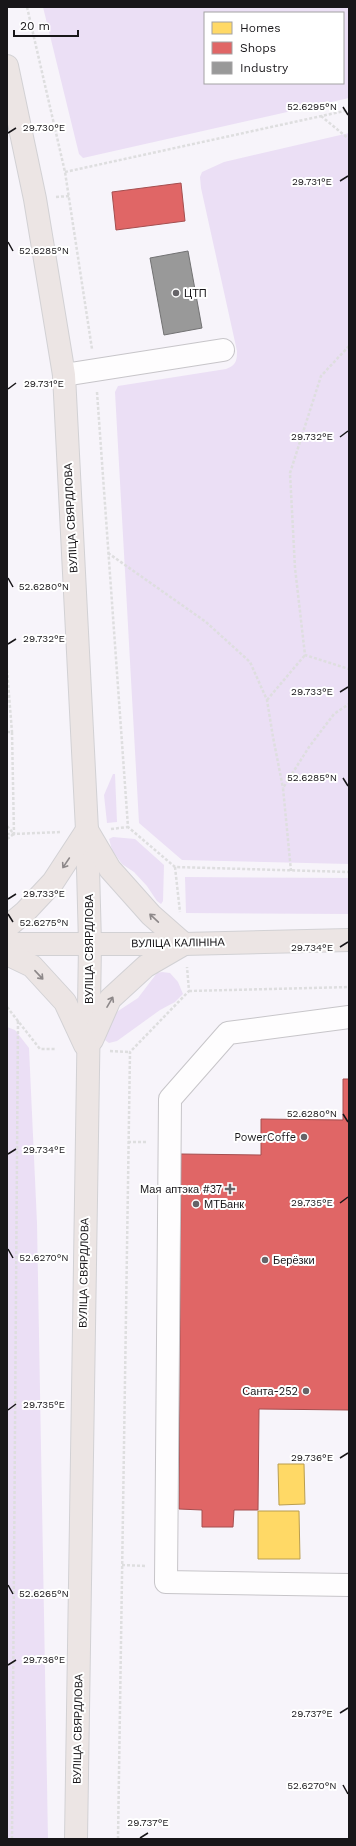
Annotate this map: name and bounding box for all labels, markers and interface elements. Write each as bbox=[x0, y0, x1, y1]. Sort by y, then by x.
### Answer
scale bar bbox=[14, 12, 78, 38]
legend bbox=[204, 12, 344, 84]
text: 20 m bbox=[20, 19, 50, 33]
text: Homes bbox=[240, 21, 281, 35]
text: Shops bbox=[240, 41, 276, 55]
text: Industry bbox=[240, 61, 289, 75]
text: 52.6295°N bbox=[287, 101, 337, 112]
text: 29.730°E bbox=[23, 122, 65, 133]
text: 29.731°E bbox=[292, 176, 332, 187]
text: 52.6285°N bbox=[19, 245, 69, 256]
place label: ЦТП bbox=[184, 287, 207, 300]
marker: ЦТП bbox=[171, 288, 181, 298]
text: 29.731°E bbox=[24, 378, 64, 389]
text: 29.732°E bbox=[291, 431, 333, 442]
street label: ВУЛІЦА СВЯРДЛОВА bbox=[62, 462, 80, 573]
text: 52.6280°N bbox=[19, 581, 69, 592]
text: 29.732°E bbox=[23, 633, 65, 644]
text: 29.733°E bbox=[291, 686, 333, 697]
text: 52.6285°N bbox=[287, 772, 337, 783]
one-way arrow bbox=[62, 857, 70, 868]
text: 29.733°E bbox=[23, 888, 65, 899]
street label: ВУЛІЦА СВЯРДЛОВА bbox=[83, 893, 96, 1004]
one-way arrow bbox=[150, 914, 160, 923]
text: 52.6275°N bbox=[19, 917, 69, 928]
street label: ВУЛІЦА КАЛІНІНА bbox=[131, 936, 226, 950]
text: 29.734°E bbox=[291, 942, 333, 953]
one-way arrow bbox=[35, 970, 44, 980]
one-way arrow bbox=[106, 996, 114, 1008]
text: 52.6280°N bbox=[287, 1108, 337, 1119]
place label: PowerCoffe bbox=[234, 1131, 296, 1144]
marker: PowerCoffe bbox=[299, 1132, 309, 1142]
text: 29.734°E bbox=[23, 1144, 65, 1155]
place label: Мая аптэка #37 bbox=[140, 1183, 222, 1196]
marker: Мая аптэка #37 bbox=[225, 1184, 235, 1194]
text: 29.735°E bbox=[291, 1197, 333, 1208]
place label: МТБанк bbox=[204, 1198, 244, 1211]
marker: МТБанк bbox=[191, 1199, 201, 1209]
street label: ВУЛІЦА СВЯРДЛОВА bbox=[77, 1217, 91, 1328]
text: 52.6270°N bbox=[19, 1252, 69, 1263]
place label: Берёзки bbox=[273, 1254, 315, 1267]
marker: Берёзки bbox=[260, 1255, 270, 1265]
place label: Санта-252 bbox=[242, 1385, 298, 1398]
marker: Санта-252 bbox=[301, 1386, 311, 1396]
text: 29.735°E bbox=[23, 1399, 65, 1410]
text: 29.736°E bbox=[291, 1452, 333, 1463]
text: 52.6265°N bbox=[19, 1588, 69, 1599]
text: 29.736°E bbox=[23, 1654, 65, 1665]
street label: ВУЛІЦА СВЯРДЛОВА bbox=[71, 1673, 85, 1784]
text: 29.737°E bbox=[291, 1708, 333, 1719]
text: 52.6270°N bbox=[287, 1780, 337, 1791]
text: 29.737°E bbox=[127, 1817, 169, 1828]

